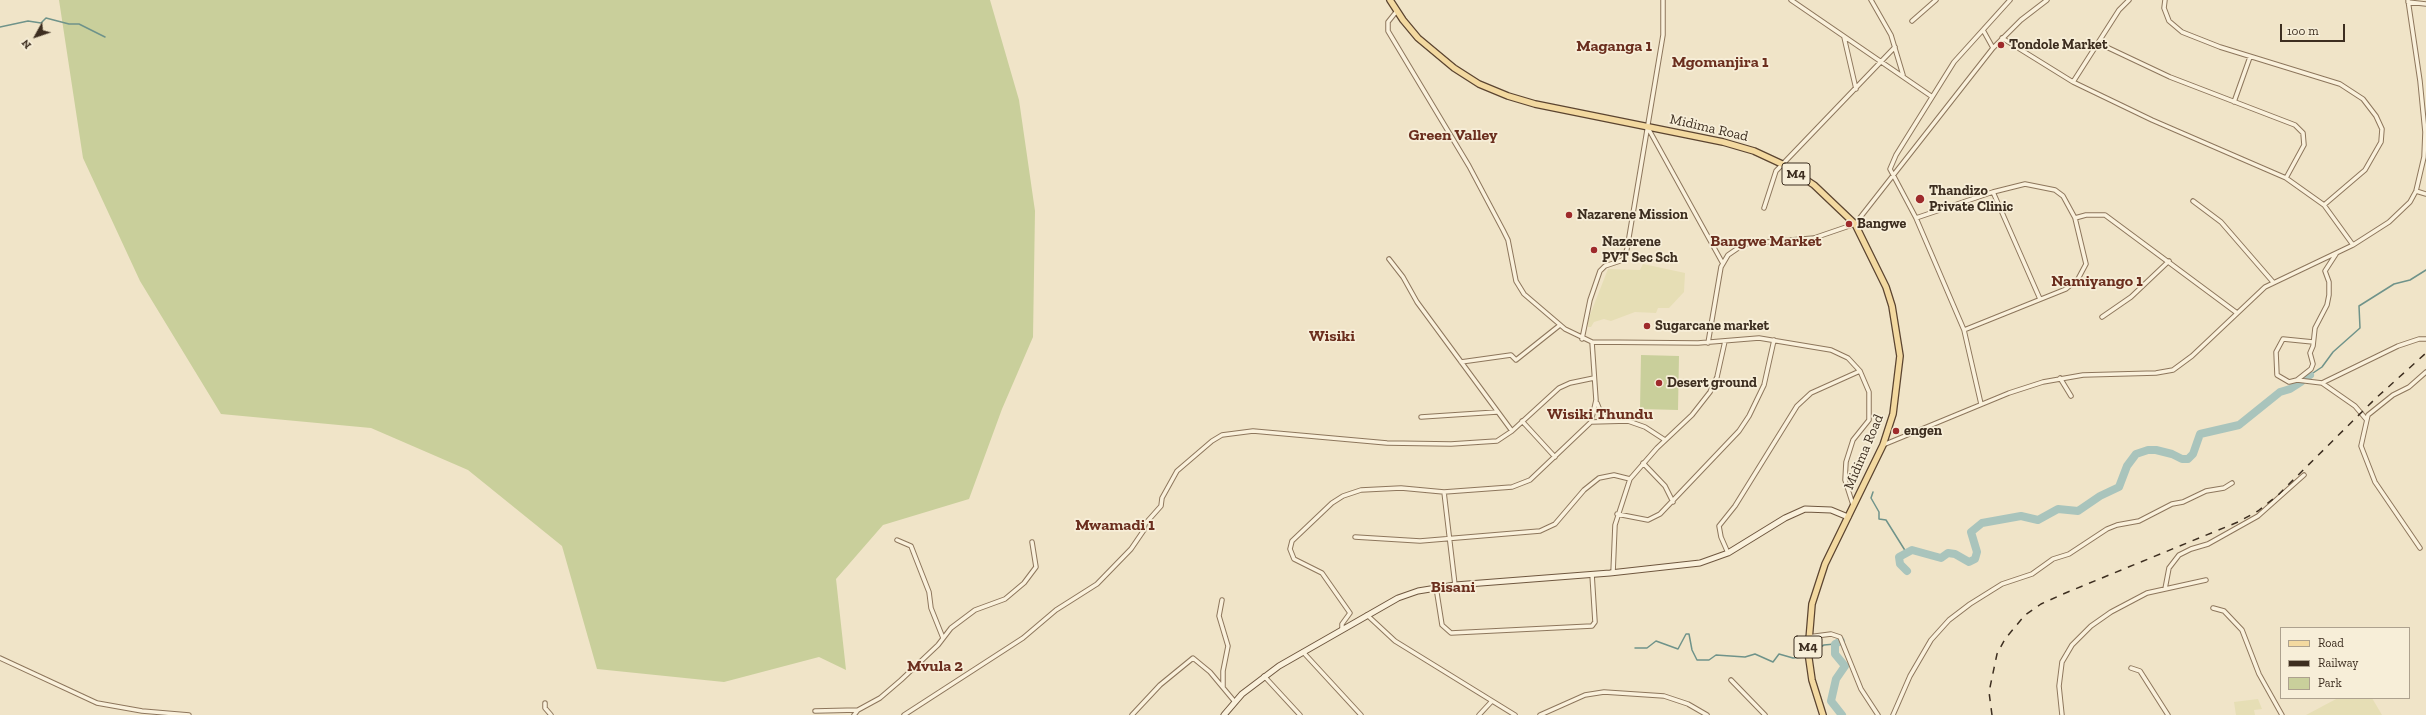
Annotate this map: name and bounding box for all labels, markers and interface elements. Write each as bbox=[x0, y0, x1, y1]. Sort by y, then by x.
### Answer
north arrow bbox=[16, 16, 56, 56]
scale bar bbox=[2282, 16, 2347, 42]
text: 100 m bbox=[2287, 24, 2319, 38]
district label: Maganga 1 bbox=[1576, 36, 1652, 56]
text: N bbox=[19, 37, 34, 51]
place label: Tondole Market bbox=[2009, 37, 2107, 53]
marker: Tondole Market bbox=[1996, 40, 2006, 50]
district label: Mgomanjira 1 bbox=[1672, 52, 1768, 72]
street label: Midima Road bbox=[1668, 111, 1750, 145]
district label: Green Valley bbox=[1409, 125, 1497, 145]
road number: M4 bbox=[1782, 163, 1810, 185]
place label: Thandizo Private Clinic bbox=[1929, 183, 2013, 216]
marker: Thandizo Private Clinic bbox=[1914, 193, 1926, 205]
place label: Nazarene Mission bbox=[1577, 207, 1688, 223]
marker: Nazarene Mission bbox=[1564, 210, 1574, 220]
place label: Bangwe bbox=[1857, 216, 1906, 232]
marker: Bangwe bbox=[1844, 219, 1854, 229]
district label: Bangwe Market bbox=[1710, 231, 1822, 251]
place label: Nazerene PVT Sec Sch bbox=[1602, 234, 1678, 266]
marker: Nazerene PVT Sec Sch bbox=[1589, 245, 1599, 255]
district label: Namiyango 1 bbox=[2051, 271, 2143, 291]
place label: Sugarcane market bbox=[1655, 318, 1769, 334]
marker: Sugarcane market bbox=[1642, 321, 1652, 331]
district label: Wisiki bbox=[1309, 326, 1355, 346]
place label: Desert ground bbox=[1667, 375, 1757, 391]
marker: Desert ground bbox=[1654, 378, 1664, 388]
district label: Wisiki Thundu bbox=[1547, 404, 1653, 424]
street label: Midima Road bbox=[1841, 412, 1887, 492]
place label: engen bbox=[1904, 423, 1942, 439]
marker: engen bbox=[1891, 426, 1901, 436]
district label: Mwamadi 1 bbox=[1075, 515, 1155, 535]
district label: Bisani bbox=[1431, 577, 1475, 597]
legend bbox=[2280, 627, 2410, 699]
road number: M4 bbox=[1794, 636, 1822, 658]
text: Road bbox=[2318, 636, 2344, 650]
district label: Mvula 2 bbox=[907, 656, 963, 676]
text: Railway bbox=[2318, 656, 2359, 670]
text: Park bbox=[2318, 676, 2342, 690]

